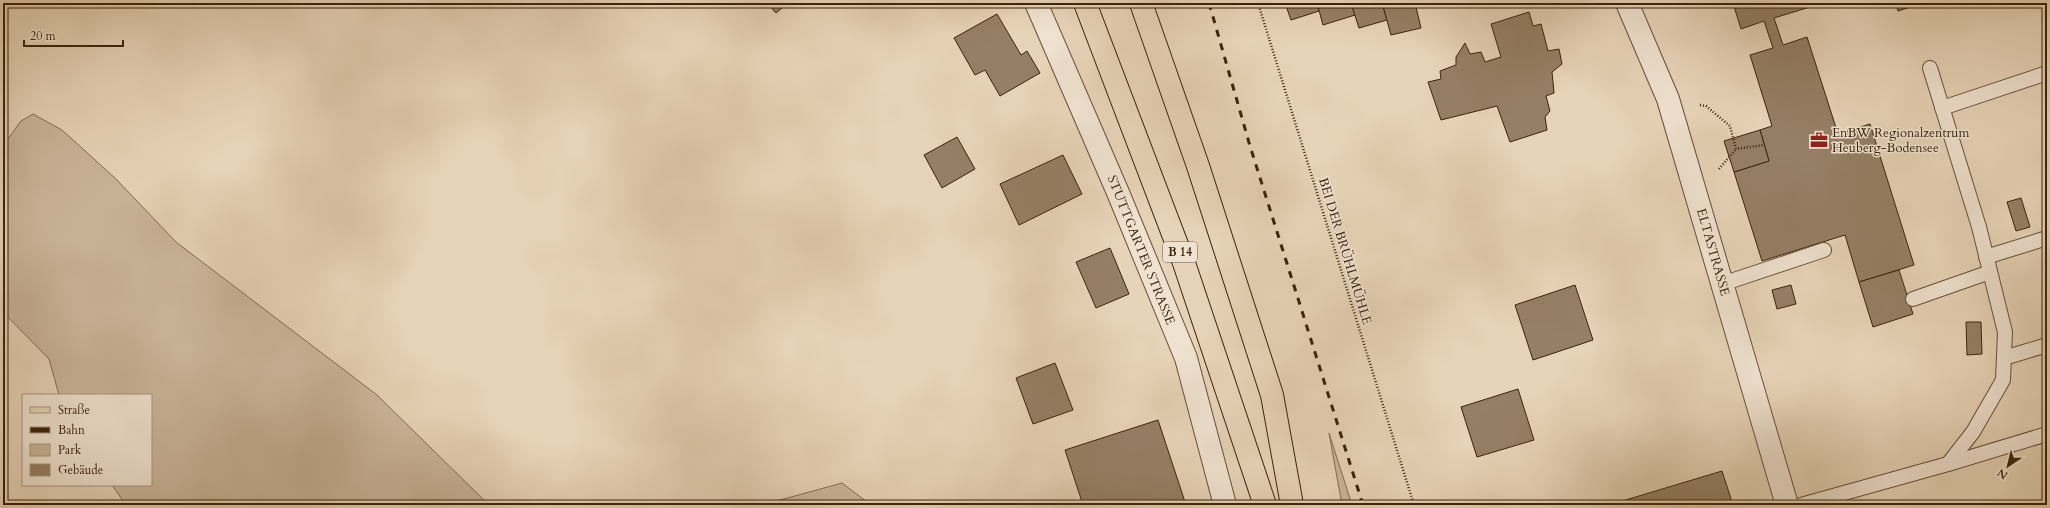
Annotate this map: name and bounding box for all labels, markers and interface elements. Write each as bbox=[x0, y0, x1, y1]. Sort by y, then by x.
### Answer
scale bar bbox=[24, 22, 123, 48]
text: 20 m bbox=[30, 28, 57, 44]
place label: EnBW Regionalzentrum Heuberg-Bodensee bbox=[1832, 124, 1969, 157]
office icon: EnBW Regionalzentrum Heuberg-Bodensee bbox=[1809, 130, 1829, 150]
street label: STUTTGARTER STRASSE bbox=[1103, 173, 1179, 327]
street label: BEI DER BRÜHLMÜHLE bbox=[1314, 175, 1376, 327]
street label: ELTASTRASSE bbox=[1692, 206, 1734, 298]
road number: B 14 bbox=[1163, 242, 1197, 262]
legend bbox=[22, 394, 152, 486]
text: Straße bbox=[58, 402, 90, 418]
text: Bahn bbox=[58, 422, 85, 438]
text: Park bbox=[58, 442, 82, 458]
north arrow bbox=[1988, 446, 2028, 486]
text: Gebäude bbox=[58, 462, 103, 478]
text: N bbox=[1994, 465, 2011, 483]

